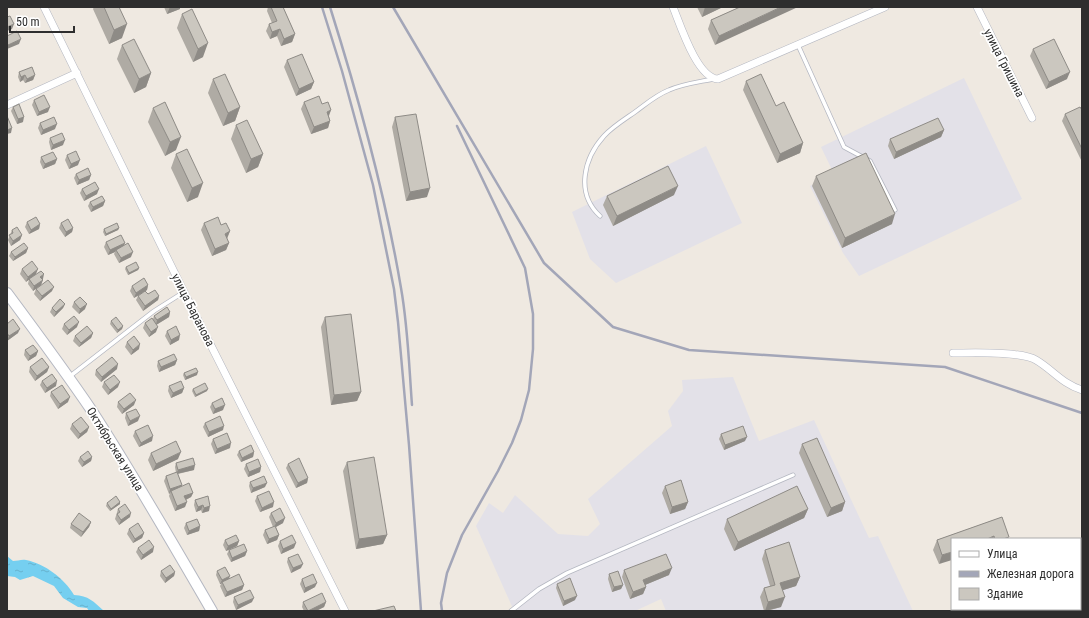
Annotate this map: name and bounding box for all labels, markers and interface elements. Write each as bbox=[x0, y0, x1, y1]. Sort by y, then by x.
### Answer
scale bar bbox=[10, 8, 74, 34]
text: 50 m bbox=[16, 15, 40, 29]
street label: улица Гришина bbox=[981, 26, 1027, 100]
street label: улица Баранова bbox=[169, 271, 217, 349]
street label: Октябрьская улица bbox=[84, 405, 146, 494]
legend bbox=[951, 538, 1081, 610]
text: Улица bbox=[987, 547, 1018, 561]
text: Железная дорога bbox=[987, 567, 1074, 581]
text: Здание bbox=[987, 587, 1024, 601]

